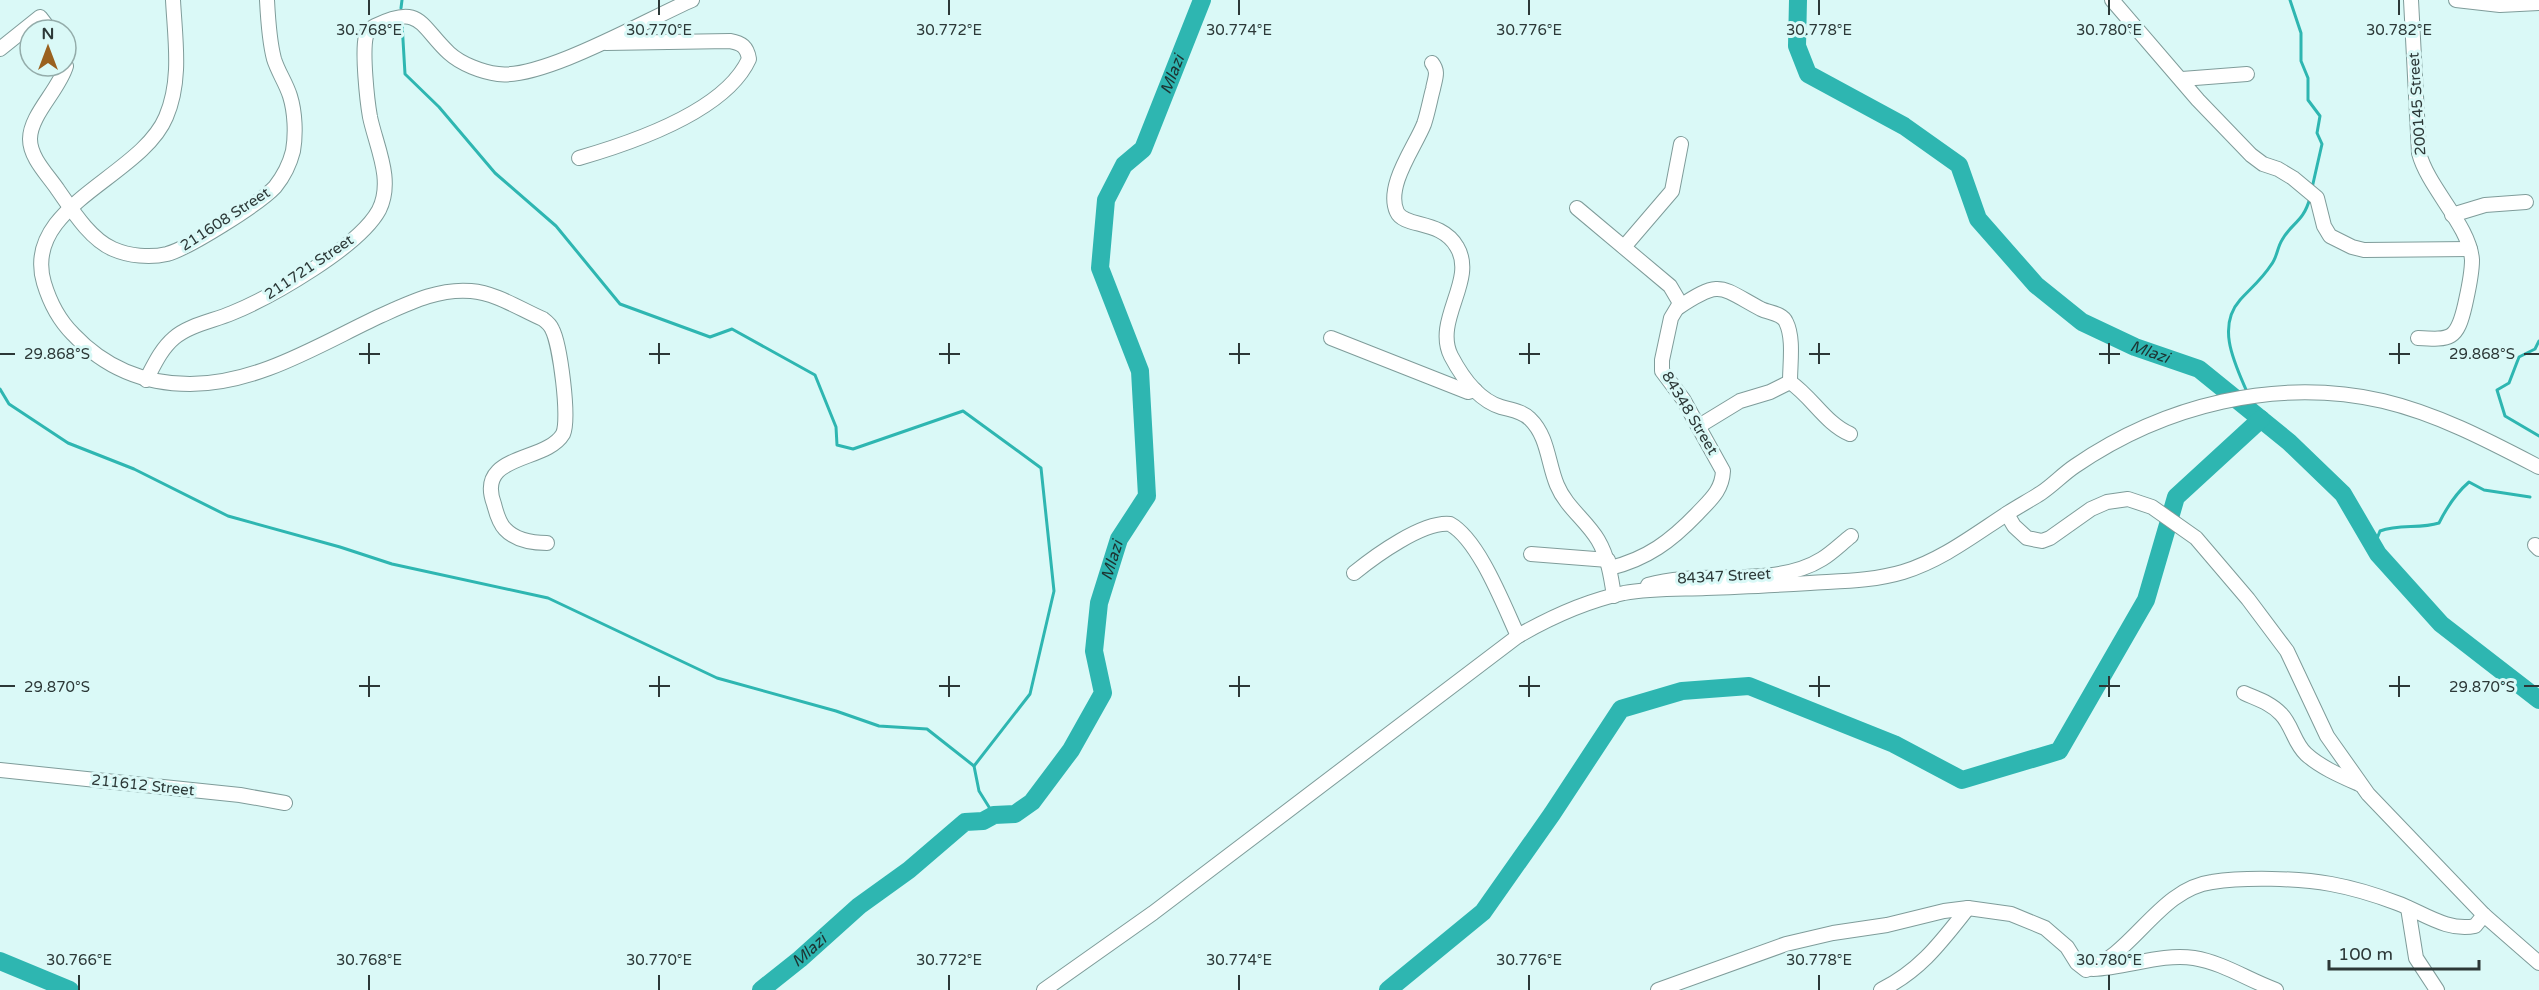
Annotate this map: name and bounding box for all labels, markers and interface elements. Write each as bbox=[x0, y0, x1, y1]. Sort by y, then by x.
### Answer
north arrow bbox=[18, 18, 78, 78]
text: 30.768°E bbox=[336, 21, 402, 39]
text: 30.770°E bbox=[626, 21, 692, 39]
text: 30.772°E bbox=[916, 21, 982, 39]
text: 30.774°E bbox=[1206, 21, 1272, 39]
text: 30.776°E bbox=[1496, 21, 1562, 39]
text: 30.778°E bbox=[1786, 21, 1852, 39]
text: 30.780°E bbox=[2076, 21, 2142, 39]
text: 30.782°E bbox=[2366, 21, 2432, 39]
text: N bbox=[42, 24, 54, 44]
water label: Mlazi bbox=[1156, 50, 1190, 97]
street label: 200145 Street bbox=[2404, 52, 2430, 156]
street label: 211608 Street bbox=[177, 183, 273, 255]
street label: 211721 Street bbox=[261, 231, 357, 303]
water label: Mlazi bbox=[2127, 336, 2174, 369]
text: 29.868°S bbox=[24, 345, 90, 363]
text: 29.868°S bbox=[2449, 345, 2515, 363]
street label: 84348 Street bbox=[1658, 368, 1722, 458]
water label: Mlazi bbox=[1097, 536, 1128, 583]
street label: 84347 Street bbox=[1677, 565, 1772, 587]
text: 29.870°S bbox=[24, 678, 90, 696]
text: 29.870°S bbox=[2449, 678, 2515, 696]
street label: 211612 Street bbox=[91, 771, 196, 799]
water label: Mlazi bbox=[788, 929, 832, 972]
scale bar bbox=[2329, 933, 2479, 971]
text: 100 m bbox=[2338, 943, 2393, 965]
text: 30.766°E bbox=[46, 951, 112, 969]
text: 30.768°E bbox=[336, 951, 402, 969]
text: 30.770°E bbox=[626, 951, 692, 969]
text: 30.772°E bbox=[916, 951, 982, 969]
text: 30.774°E bbox=[1206, 951, 1272, 969]
text: 30.776°E bbox=[1496, 951, 1562, 969]
text: 30.778°E bbox=[1786, 951, 1852, 969]
text: 30.780°E bbox=[2076, 951, 2142, 969]

